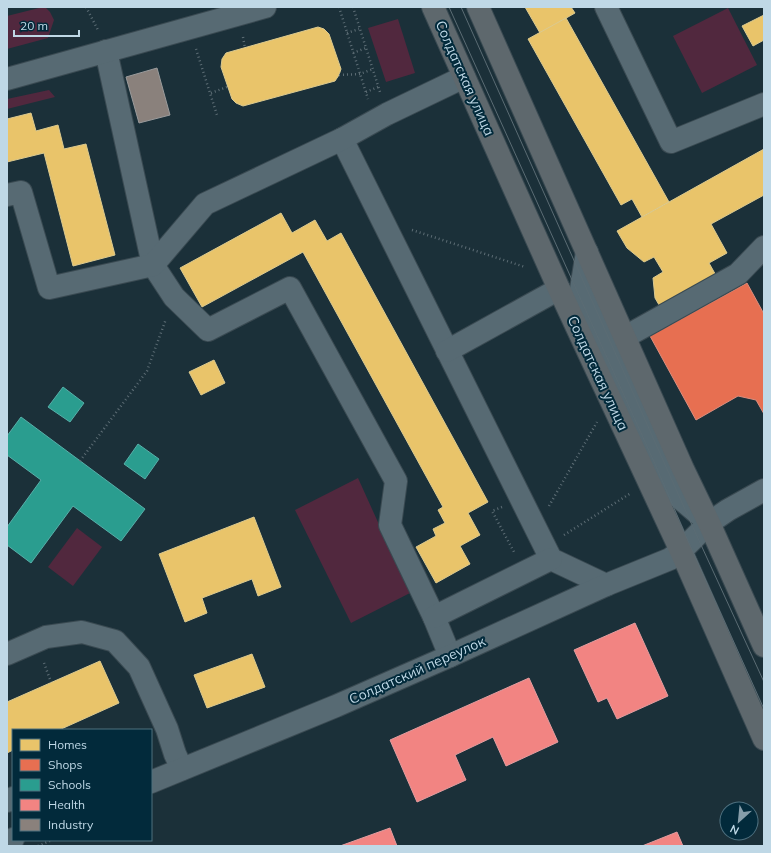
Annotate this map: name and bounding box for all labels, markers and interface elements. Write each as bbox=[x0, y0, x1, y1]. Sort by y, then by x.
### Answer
scale bar bbox=[14, 12, 79, 38]
text: 20 m bbox=[20, 18, 48, 33]
street label: Солдатская улица bbox=[431, 18, 499, 138]
street label: Солдатская улица bbox=[564, 313, 632, 433]
street label: Солдатский переулок bbox=[346, 632, 488, 708]
legend bbox=[12, 729, 152, 841]
text: Homes bbox=[48, 737, 87, 752]
text: Shops bbox=[48, 757, 83, 772]
text: Schools bbox=[48, 777, 91, 792]
text: Health bbox=[48, 797, 85, 812]
north arrow bbox=[719, 801, 759, 841]
text: Industry bbox=[48, 817, 94, 832]
text: N bbox=[728, 822, 741, 838]

